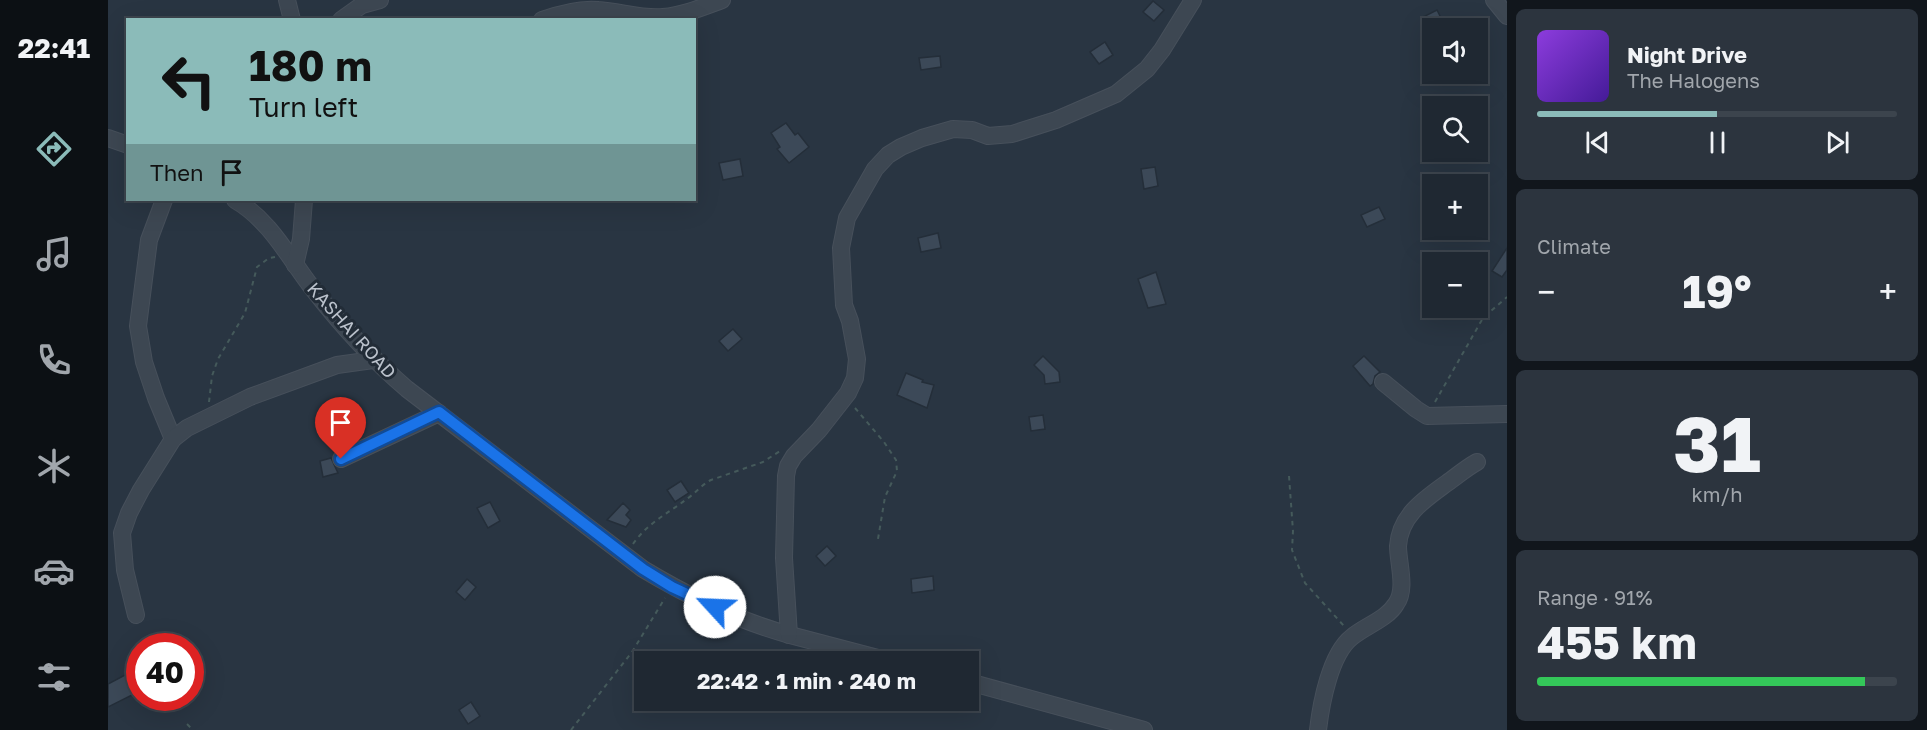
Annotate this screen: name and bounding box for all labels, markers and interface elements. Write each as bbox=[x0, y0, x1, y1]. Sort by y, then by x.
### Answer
map controls bbox=[1422, 18, 1488, 318]
button: sound bbox=[1422, 18, 1488, 84]
text: 22:41 bbox=[18, 32, 90, 64]
text: 180 m bbox=[249, 40, 372, 90]
text: Night Drive bbox=[1627, 41, 1747, 68]
icon: left bbox=[150, 42, 228, 120]
text: The Halogens bbox=[1627, 68, 1760, 92]
text: Turn left bbox=[249, 91, 358, 123]
button: search bbox=[1422, 96, 1488, 162]
icon: previous bbox=[1581, 126, 1614, 159]
icon: pause bbox=[1701, 126, 1734, 159]
icon: next bbox=[1821, 126, 1854, 159]
icon: directions bbox=[33, 128, 75, 170]
icon: arrive bbox=[215, 156, 248, 189]
text: Then bbox=[150, 159, 203, 186]
button: + bbox=[1422, 174, 1488, 240]
icon: music bbox=[33, 233, 75, 275]
text: Climate bbox=[1537, 234, 1611, 258]
button: − bbox=[1422, 252, 1488, 318]
text: 19° bbox=[1682, 264, 1752, 318]
text: − bbox=[1537, 272, 1555, 311]
text: + bbox=[1879, 272, 1897, 311]
street label: KASHAI ROAD bbox=[303, 277, 401, 383]
icon: phone bbox=[33, 339, 75, 381]
text: 31 bbox=[1673, 396, 1761, 489]
pin bbox=[315, 397, 366, 459]
icon: arrive bbox=[324, 406, 357, 439]
icon: climate bbox=[33, 445, 75, 487]
text: km/h bbox=[1692, 482, 1742, 506]
icon: car bbox=[33, 550, 75, 592]
position arrow bbox=[683, 575, 747, 639]
text: Range · 91% bbox=[1537, 585, 1653, 609]
text: 455 km bbox=[1537, 615, 1697, 669]
speed limit sign: 40 bbox=[126, 633, 204, 711]
icon: filters bbox=[33, 656, 75, 698]
text: 22:42 · 1 min · 240 m bbox=[697, 667, 916, 694]

